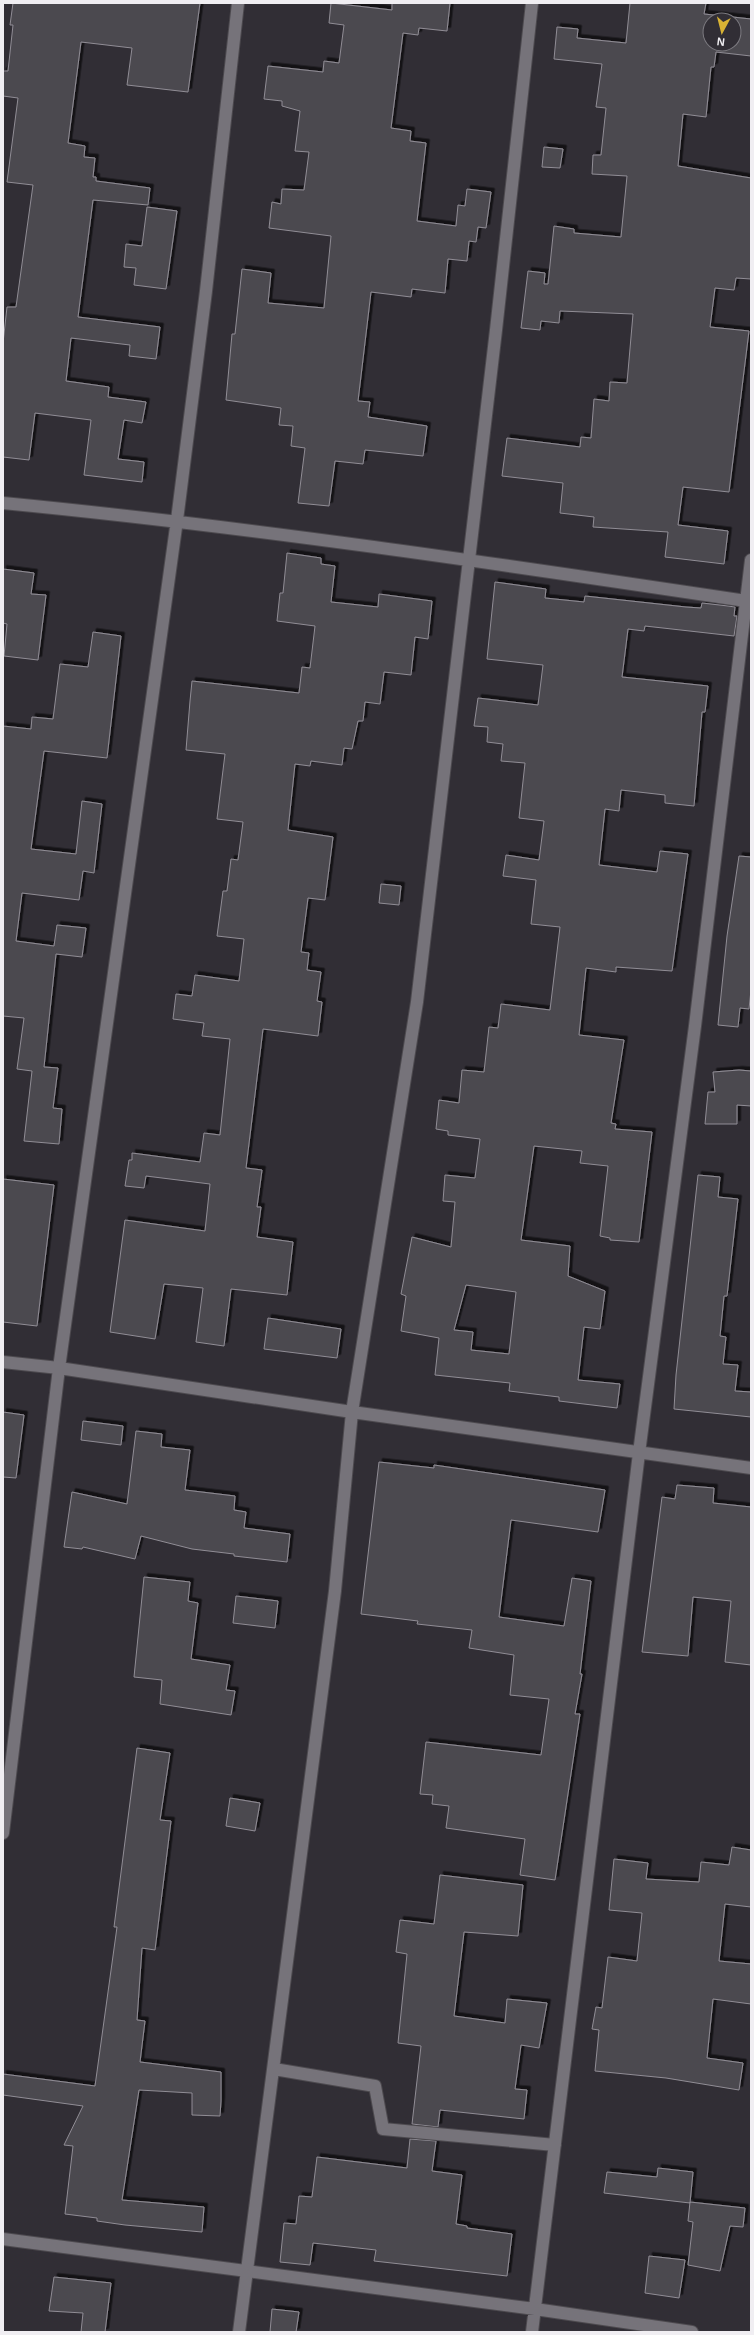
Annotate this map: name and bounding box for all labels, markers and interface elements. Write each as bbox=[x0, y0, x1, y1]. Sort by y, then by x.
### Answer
north arrow bbox=[702, 12, 742, 52]
text: N bbox=[716, 35, 725, 48]

